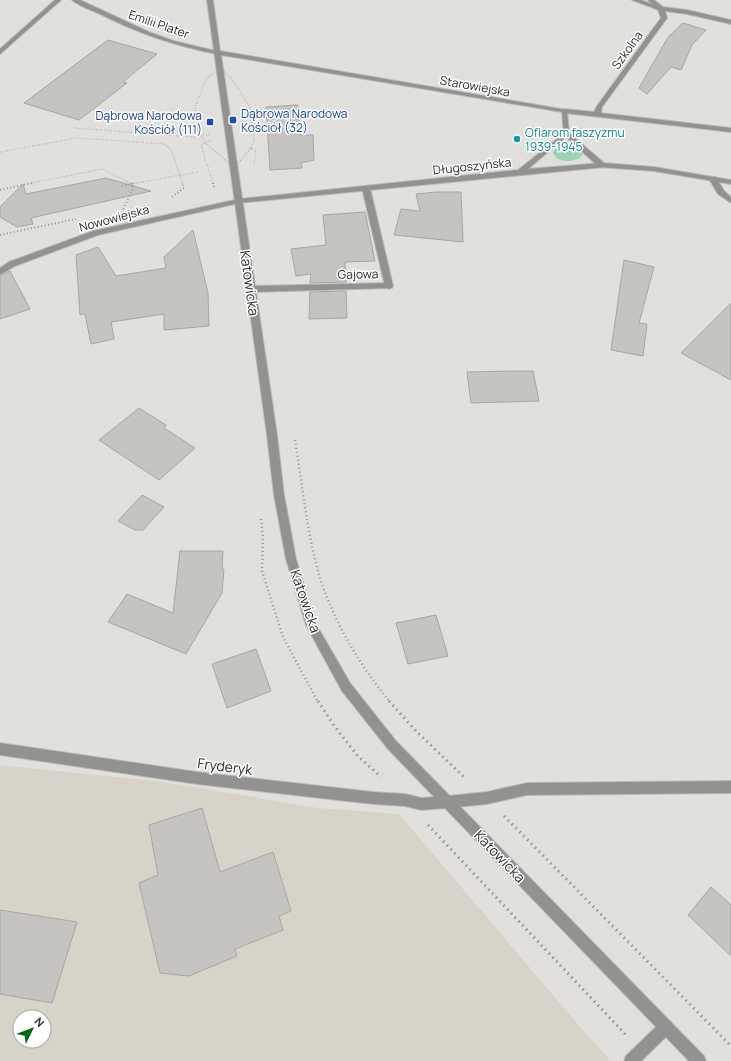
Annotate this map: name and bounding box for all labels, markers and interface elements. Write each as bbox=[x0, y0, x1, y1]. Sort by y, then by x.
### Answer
street label: Emilii Plater bbox=[126, 6, 192, 43]
street label: Szkolna bbox=[607, 27, 647, 73]
street label: Starowiejska bbox=[439, 71, 511, 101]
place label: Dąbrowa Narodowa Kościół (32) bbox=[241, 105, 347, 136]
place label: Dąbrowa Narodowa Kościół (111) bbox=[96, 107, 202, 138]
marker: Dąbrowa Narodowa Kościół (32) bbox=[228, 115, 238, 125]
marker: Dąbrowa Narodowa Kościół (111) bbox=[205, 117, 215, 127]
place label: Ofiarom faszyzmu 1939-1945 bbox=[525, 124, 625, 155]
marker: Ofiarom faszyzmu 1939-1945 bbox=[512, 134, 522, 144]
street label: Długoszyńska bbox=[432, 153, 512, 179]
street label: Nowowiejska bbox=[77, 200, 151, 236]
street label: Katowicka bbox=[236, 249, 264, 317]
street label: Gajowa bbox=[338, 265, 378, 283]
street label: Katowicka bbox=[286, 567, 326, 635]
street label: Fryderyk bbox=[197, 753, 254, 779]
street label: Katowicka bbox=[470, 826, 530, 886]
north arrow bbox=[12, 1009, 52, 1049]
text: N bbox=[31, 1014, 48, 1030]

